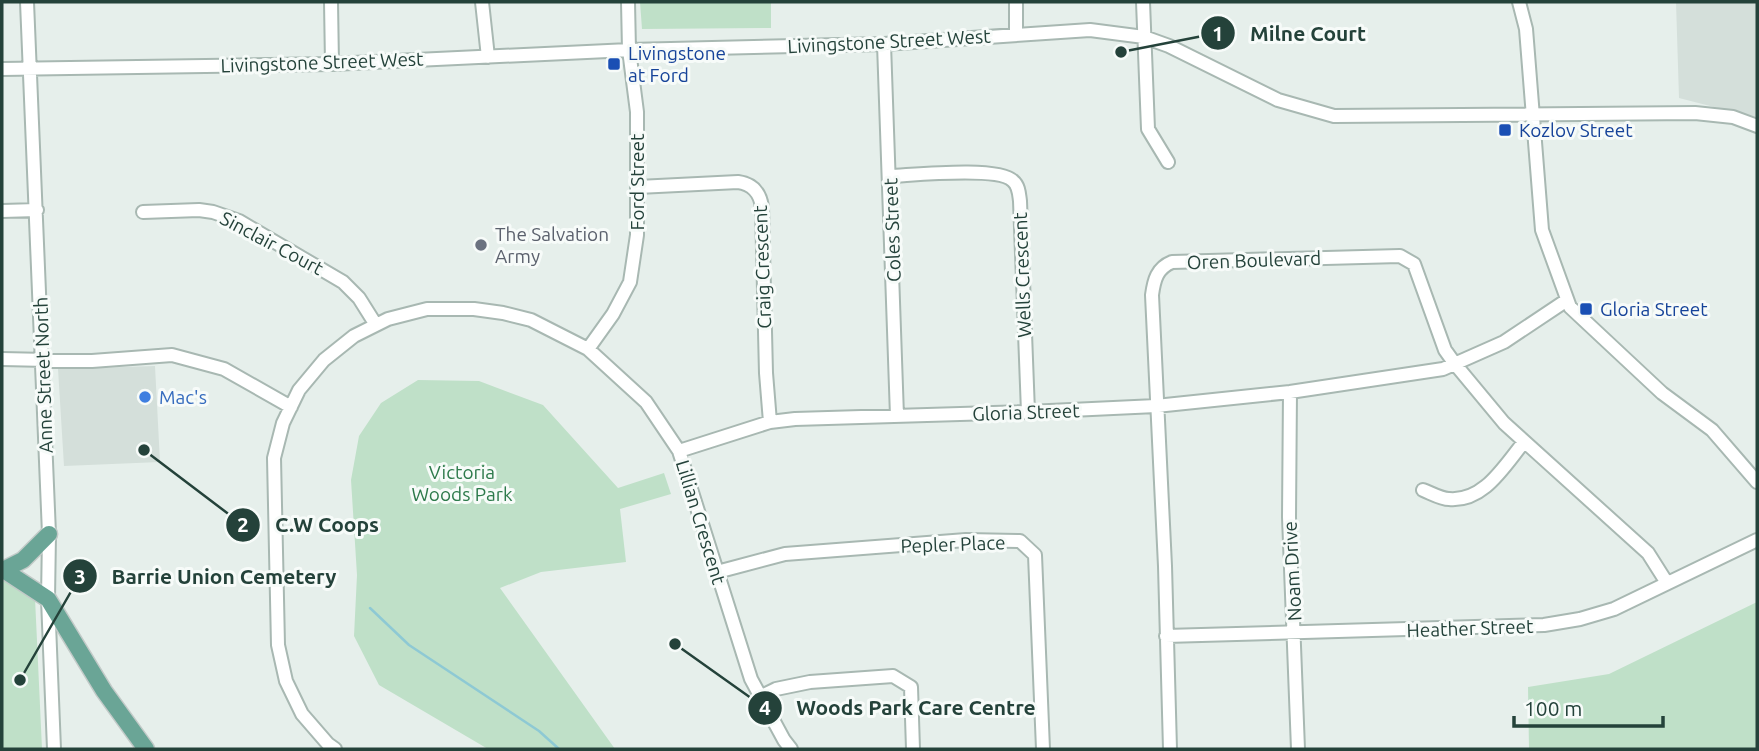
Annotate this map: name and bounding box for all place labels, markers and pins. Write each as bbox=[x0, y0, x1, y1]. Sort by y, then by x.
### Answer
callout: Milne Court bbox=[1201, 12, 1380, 54]
place label: Livingstone at Ford bbox=[628, 42, 726, 86]
marker: Livingstone at Ford bbox=[606, 56, 622, 72]
place label: Kozlov Street bbox=[1519, 119, 1633, 141]
marker: Kozlov Street bbox=[1497, 122, 1513, 138]
place label: The Salvation Army bbox=[495, 223, 609, 267]
marker: The Salvation Army bbox=[473, 237, 489, 253]
place label: Gloria Street bbox=[1600, 298, 1708, 320]
marker: Gloria Street bbox=[1578, 301, 1594, 317]
place label: Mac's bbox=[159, 386, 207, 408]
marker: Mac's bbox=[137, 389, 153, 405]
callout: C.W Coops bbox=[226, 504, 393, 546]
callout: Barrie Union Cemetery bbox=[62, 555, 350, 597]
callout: Woods Park Care Centre bbox=[748, 687, 1050, 729]

